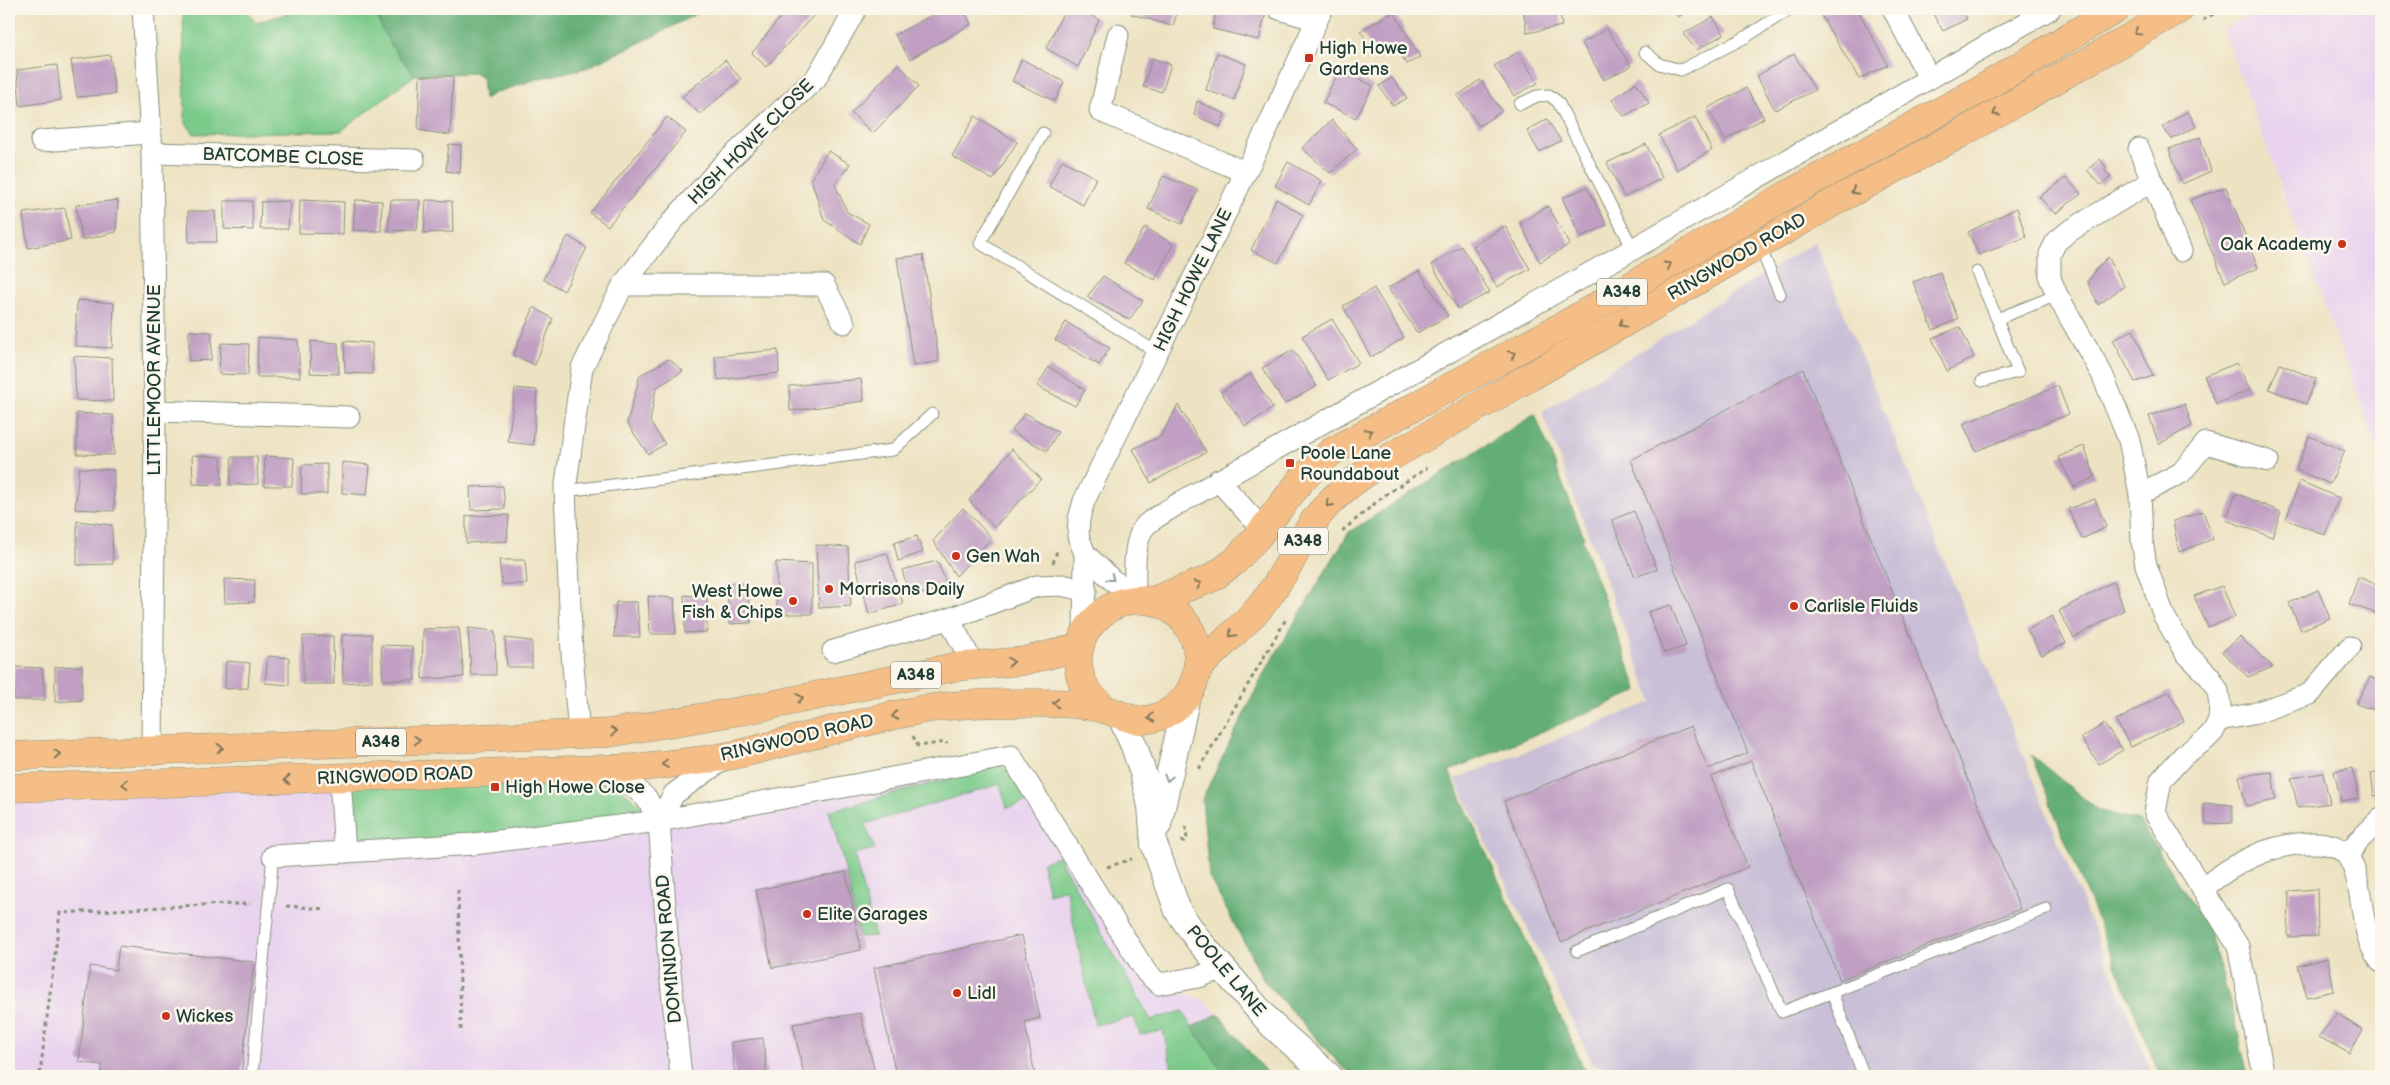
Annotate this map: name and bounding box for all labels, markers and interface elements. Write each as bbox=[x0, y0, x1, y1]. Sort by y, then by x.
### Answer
one-way arrow bbox=[2134, 26, 2143, 36]
place label: High Howe Gardens bbox=[1319, 38, 1408, 80]
marker: High Howe Gardens bbox=[1303, 52, 1315, 64]
street label: HIGH HOWE CLOSE bbox=[684, 75, 818, 209]
one-way arrow bbox=[1993, 106, 2002, 116]
street label: BATCOMBE CLOSE bbox=[202, 144, 364, 170]
one-way arrow bbox=[1850, 185, 1859, 195]
street label: HIGH HOWE LANE bbox=[1149, 205, 1237, 355]
street label: RINGWOOD ROAD bbox=[1664, 209, 1810, 305]
place label: Oak Academy bbox=[2220, 234, 2333, 255]
marker: Oak Academy bbox=[2336, 238, 2348, 250]
one-way arrow bbox=[1663, 261, 1672, 271]
road number: A348 bbox=[1597, 278, 1647, 306]
street label: LITTLEMOOR AVENUE bbox=[144, 284, 165, 476]
one-way arrow bbox=[1618, 318, 1627, 328]
one-way arrow bbox=[1506, 350, 1515, 360]
one-way arrow bbox=[1363, 428, 1372, 438]
place label: Poole Lane Roundabout bbox=[1300, 443, 1400, 485]
marker: Poole Lane Roundabout bbox=[1284, 457, 1296, 469]
one-way arrow bbox=[1326, 499, 1335, 508]
road number: A348 bbox=[1278, 528, 1328, 554]
place label: Gen Wah bbox=[966, 546, 1040, 567]
marker: Gen Wah bbox=[950, 550, 962, 562]
one-way arrow bbox=[1106, 572, 1115, 581]
place label: Morrisons Daily bbox=[839, 579, 965, 600]
one-way arrow bbox=[1193, 580, 1202, 591]
place label: West Howe Fish & Chips bbox=[681, 581, 783, 623]
marker: Morrisons Daily bbox=[823, 583, 835, 595]
marker: West Howe Fish & Chips bbox=[787, 595, 799, 607]
place label: Carlisle Fluids bbox=[1804, 596, 1918, 617]
marker: Carlisle Fluids bbox=[1788, 600, 1800, 612]
one-way arrow bbox=[1229, 628, 1238, 637]
one-way arrow bbox=[1008, 656, 1016, 667]
road number: A348 bbox=[891, 662, 941, 688]
one-way arrow bbox=[795, 693, 804, 704]
one-way arrow bbox=[1052, 698, 1060, 708]
street label: RINGWOOD ROAD bbox=[718, 710, 876, 766]
one-way arrow bbox=[890, 710, 899, 720]
one-way arrow bbox=[1147, 712, 1156, 723]
one-way arrow bbox=[610, 727, 619, 737]
road number: A348 bbox=[356, 729, 406, 756]
one-way arrow bbox=[413, 735, 421, 746]
one-way arrow bbox=[216, 743, 224, 754]
one-way arrow bbox=[54, 749, 62, 760]
one-way arrow bbox=[661, 758, 669, 769]
street label: RINGWOOD ROAD bbox=[316, 763, 474, 789]
one-way arrow bbox=[1164, 774, 1174, 782]
one-way arrow bbox=[283, 775, 290, 785]
place label: High Howe Close bbox=[505, 777, 645, 798]
one-way arrow bbox=[121, 779, 129, 790]
marker: High Howe Close bbox=[489, 781, 501, 793]
street label: DOMINION ROAD bbox=[652, 874, 686, 1024]
place label: Elite Garages bbox=[817, 904, 928, 925]
marker: Elite Garages bbox=[801, 908, 813, 920]
street label: POOLE LANE bbox=[1182, 921, 1270, 1021]
place label: Lidl bbox=[967, 983, 996, 1004]
marker: Lidl bbox=[951, 987, 963, 999]
place label: Wickes bbox=[176, 1006, 234, 1027]
marker: Wickes bbox=[160, 1010, 172, 1022]

